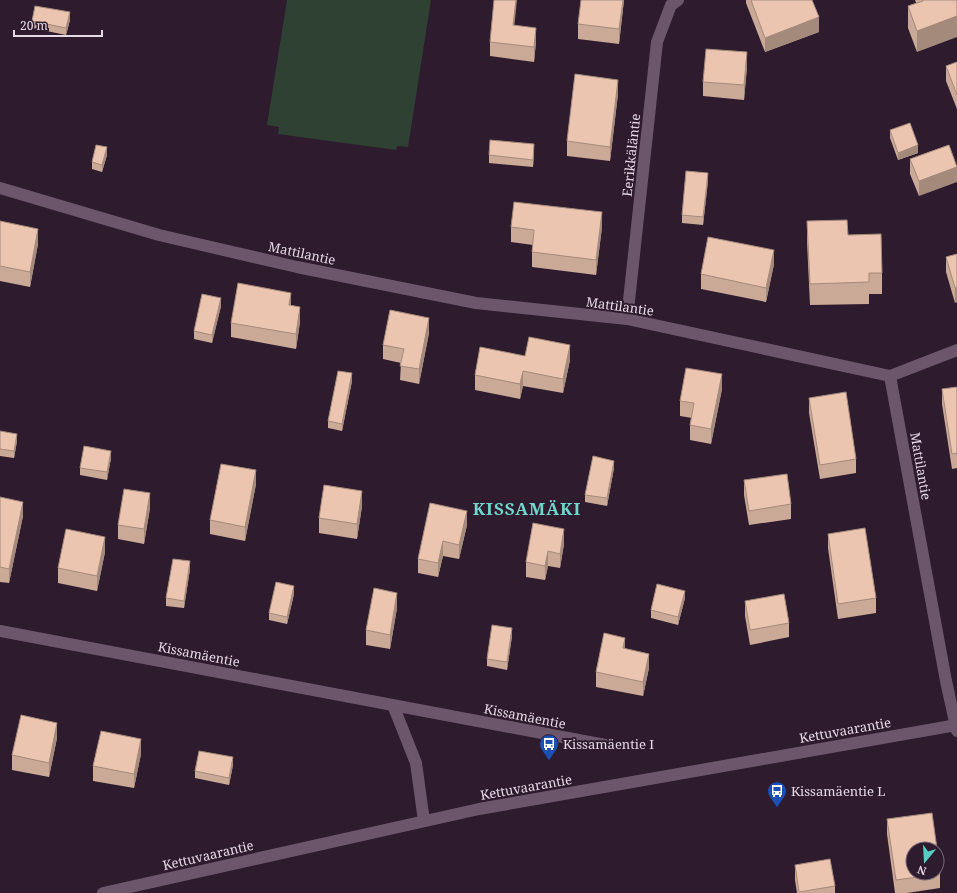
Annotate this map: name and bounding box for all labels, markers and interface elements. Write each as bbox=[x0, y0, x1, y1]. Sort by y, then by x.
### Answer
scale bar bbox=[14, 12, 102, 38]
text: 20 m bbox=[20, 17, 48, 34]
street label: Eerikkäläntie bbox=[618, 113, 644, 197]
street label: Mattilantie bbox=[267, 237, 337, 269]
street label: Mattilantie bbox=[585, 292, 655, 320]
street label: Mattilantie bbox=[906, 431, 936, 501]
district label: KISSAMÄKI bbox=[473, 497, 581, 520]
street label: Kissamäentie bbox=[157, 637, 241, 671]
street label: Kissamäentie bbox=[483, 699, 567, 733]
street label: Kettuvaarantie bbox=[798, 713, 892, 747]
bus stop icon: Kissamäentie I bbox=[538, 733, 560, 761]
place label: Kissamäentie I bbox=[563, 735, 654, 753]
street label: Kettuvaarantie bbox=[479, 770, 573, 804]
bus stop icon: Kissamäentie L bbox=[766, 780, 788, 808]
place label: Kissamäentie L bbox=[791, 782, 885, 800]
street label: Kettuvaarantie bbox=[161, 836, 255, 874]
north arrow bbox=[905, 841, 945, 881]
text: N bbox=[915, 862, 928, 879]

